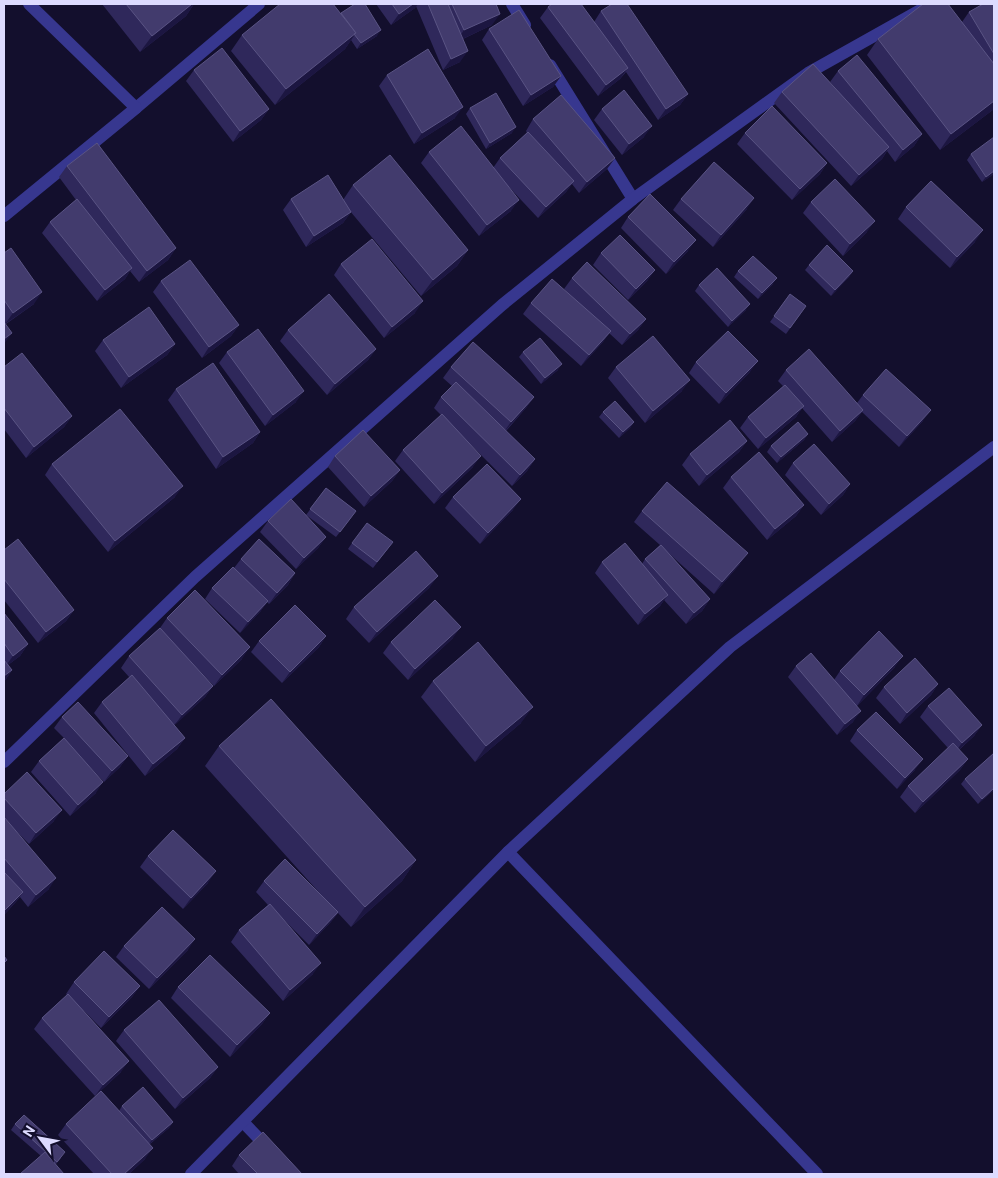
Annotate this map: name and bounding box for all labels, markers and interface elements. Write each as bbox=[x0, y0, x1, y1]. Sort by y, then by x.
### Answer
north arrow bbox=[15, 1113, 65, 1163]
text: N bbox=[20, 1123, 38, 1140]

